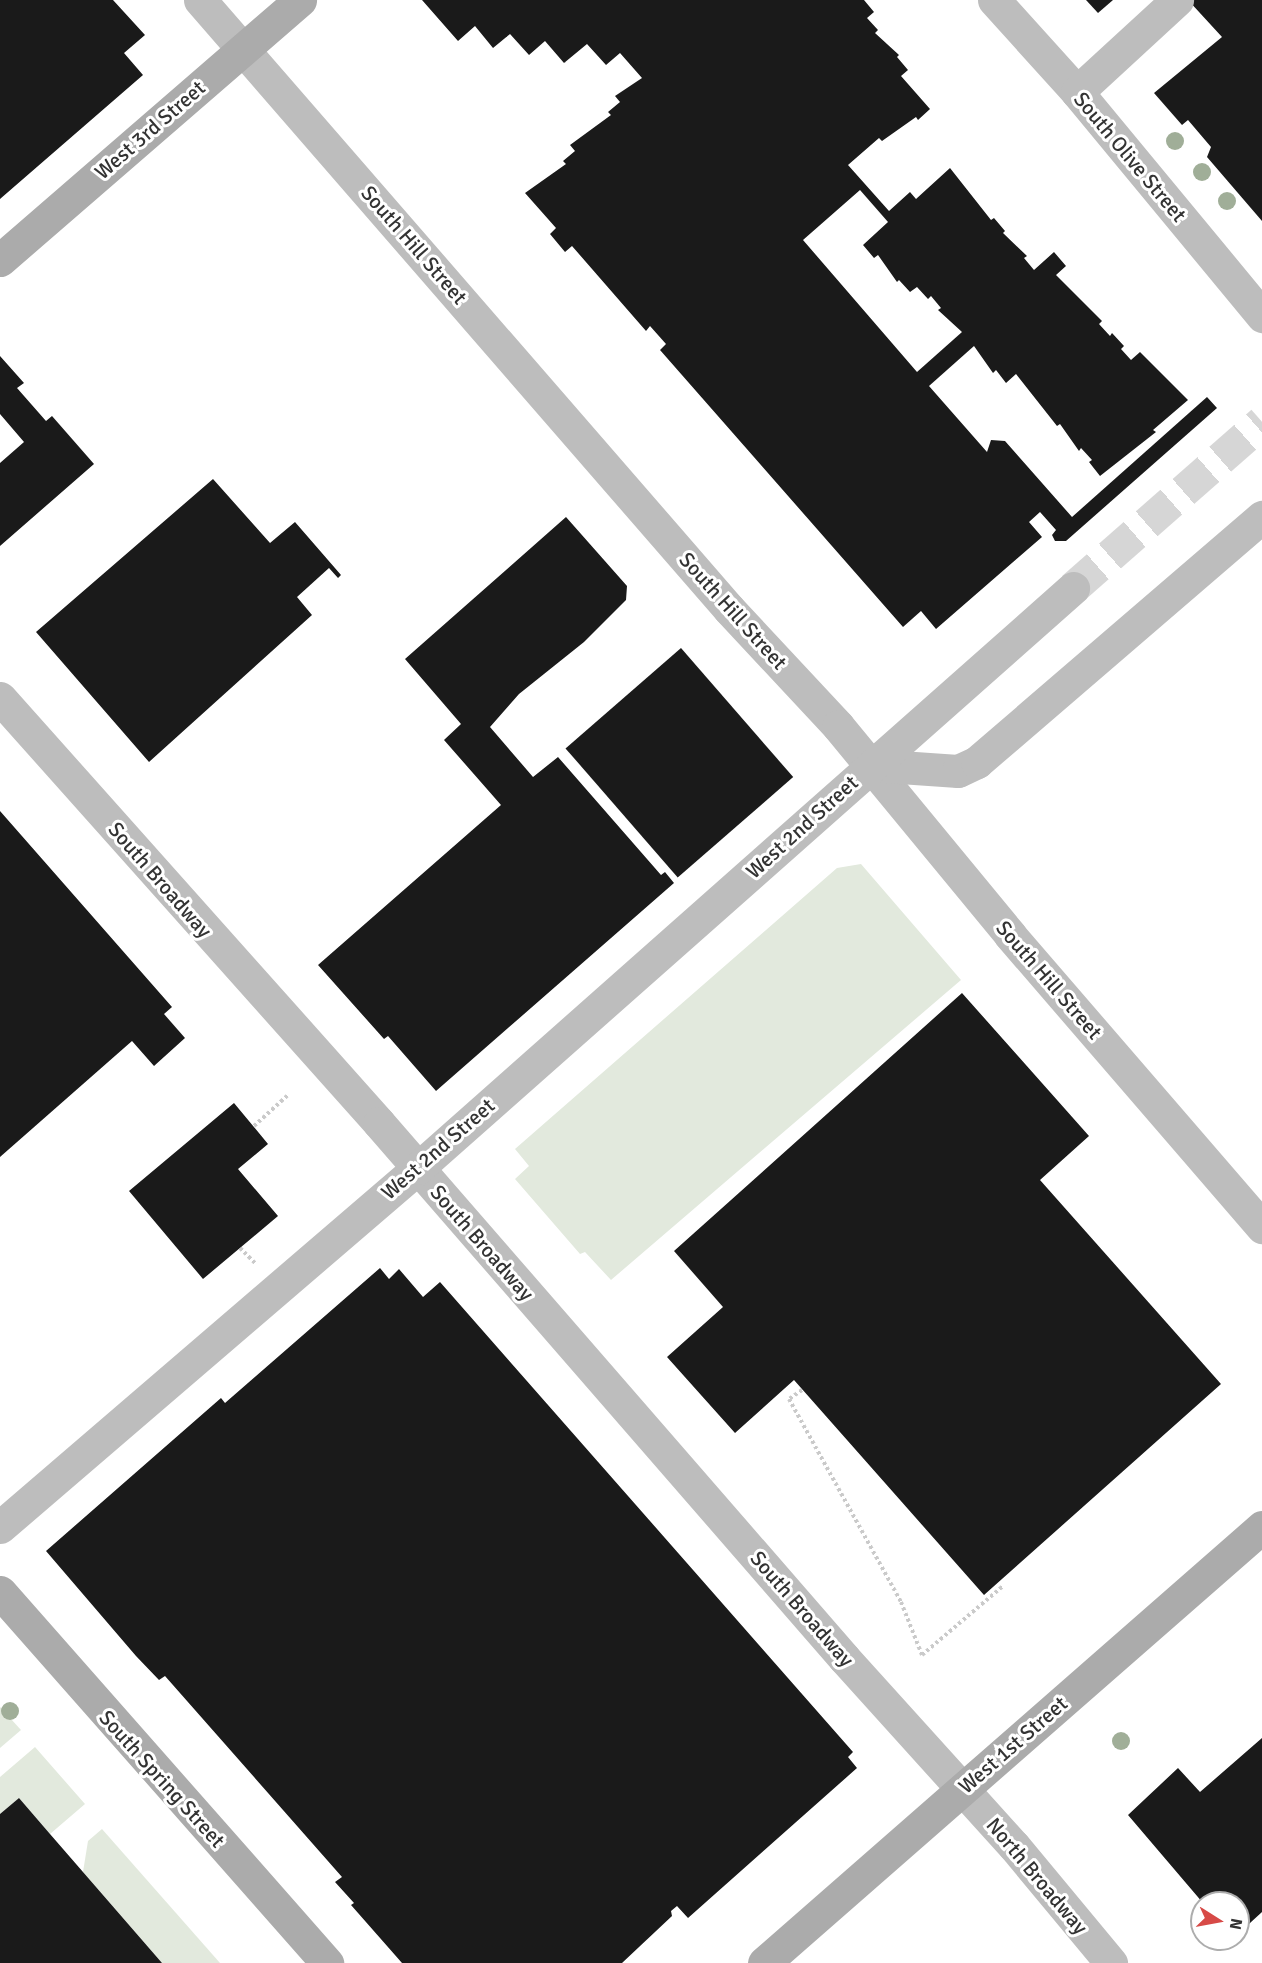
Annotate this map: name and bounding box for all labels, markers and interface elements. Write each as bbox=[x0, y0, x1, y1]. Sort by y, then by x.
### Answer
street label: West 3rd Street bbox=[90, 75, 210, 185]
street label: South Olive Street bbox=[1068, 87, 1192, 227]
street label: South Hill Street bbox=[356, 181, 472, 309]
street label: South Hill Street bbox=[674, 547, 792, 675]
street label: West 2nd Street bbox=[741, 770, 863, 884]
street label: South Broadway bbox=[103, 817, 217, 943]
street label: South Hill Street bbox=[991, 916, 1107, 1044]
street label: West 2nd Street bbox=[376, 1093, 500, 1205]
street label: South Broadway bbox=[425, 1180, 539, 1306]
street label: South Broadway bbox=[745, 1546, 859, 1672]
street label: West 1st Street bbox=[953, 1691, 1073, 1799]
street label: South Spring Street bbox=[94, 1705, 230, 1853]
street label: North Broadway bbox=[981, 1813, 1093, 1939]
north arrow bbox=[1190, 1891, 1250, 1951]
text: N bbox=[1225, 1917, 1247, 1931]

